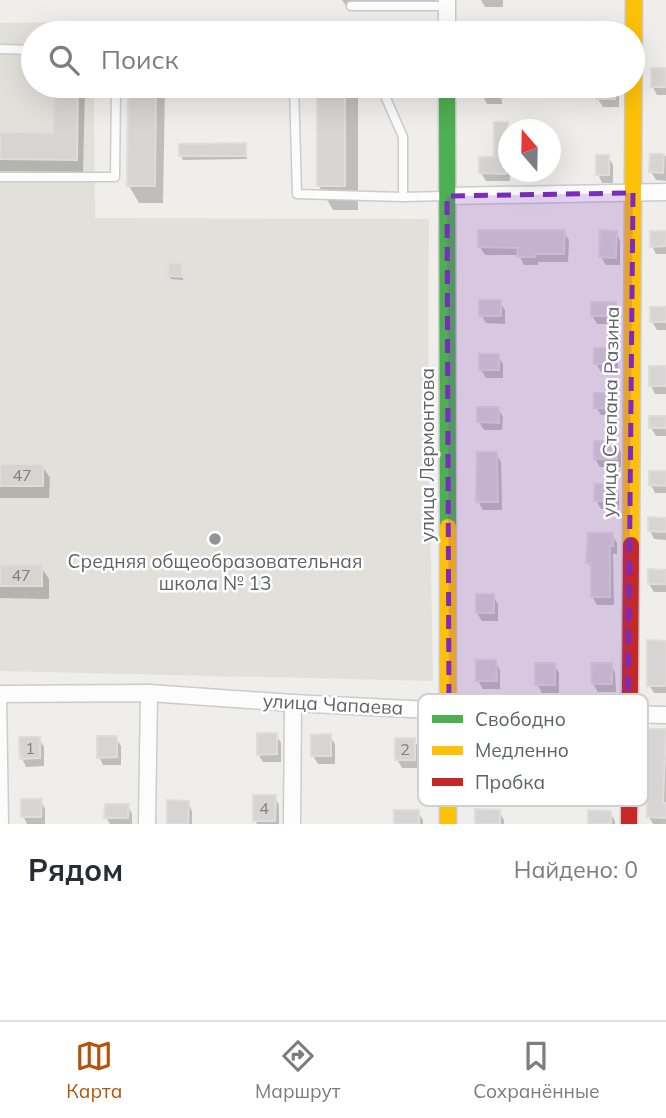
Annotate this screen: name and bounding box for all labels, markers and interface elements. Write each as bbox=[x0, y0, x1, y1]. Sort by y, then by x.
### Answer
search box bbox=[21, 21, 645, 98]
icon: search bbox=[45, 41, 83, 79]
text: Поиск bbox=[101, 43, 179, 76]
north arrow bbox=[498, 119, 561, 182]
street label: улица Степана Разина bbox=[596, 306, 624, 518]
street label: улица Лермонтова bbox=[415, 368, 439, 542]
house number: 47 bbox=[12, 465, 32, 485]
marker: Средняя общеобразовательная школа № 13 bbox=[207, 531, 223, 547]
place label: Средняя общеобразовательная школа № 13 bbox=[68, 549, 362, 595]
house number: 47 bbox=[11, 565, 31, 585]
street label: улица Чапаева bbox=[262, 688, 404, 720]
legend bbox=[418, 694, 648, 806]
text: Свободно bbox=[475, 707, 566, 731]
house number: 1 bbox=[25, 738, 35, 758]
text: Медленно bbox=[475, 738, 569, 762]
house number: 2 bbox=[400, 739, 410, 759]
text: Пробка bbox=[475, 770, 545, 794]
house number: 4 bbox=[259, 798, 269, 818]
text: Рядом bbox=[28, 851, 123, 889]
text: Найдено: 0 bbox=[514, 855, 638, 884]
tab: Карта bbox=[66, 1037, 122, 1103]
tab: Маршрут bbox=[255, 1037, 340, 1103]
tab: Сохранённые bbox=[473, 1037, 600, 1103]

